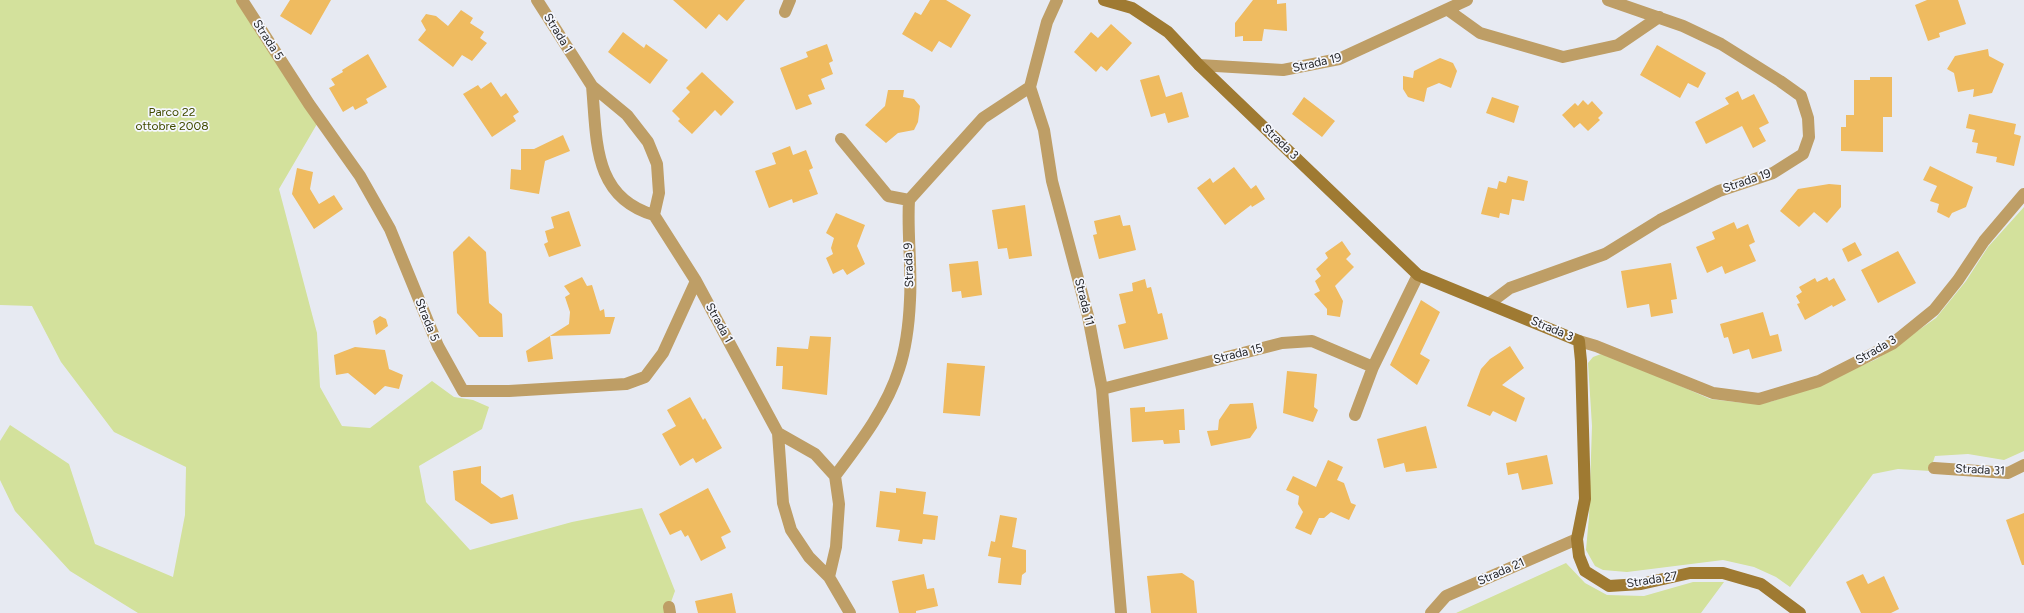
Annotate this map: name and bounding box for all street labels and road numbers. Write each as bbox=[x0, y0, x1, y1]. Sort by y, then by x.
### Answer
street label: Strada 1 bbox=[540, 11, 576, 55]
street label: Strada 5 bbox=[250, 17, 286, 63]
street label: Strada 19 bbox=[1291, 50, 1343, 76]
street label: Strada 3 bbox=[1259, 121, 1301, 163]
street label: Strada 19 bbox=[1721, 166, 1773, 196]
street label: Strada 9 bbox=[901, 242, 917, 288]
street label: Strada 11 bbox=[1071, 277, 1097, 327]
street label: Strada 5 bbox=[412, 296, 442, 344]
street label: Strada 1 bbox=[702, 301, 736, 345]
street label: Strada 3 bbox=[1529, 314, 1575, 344]
street label: Strada 3 bbox=[1853, 333, 1899, 367]
street label: Strada 15 bbox=[1212, 341, 1264, 367]
street label: Strada 31 bbox=[1955, 462, 2005, 478]
street label: Strada 21 bbox=[1475, 555, 1527, 589]
street label: Strada 27 bbox=[1626, 569, 1678, 591]

